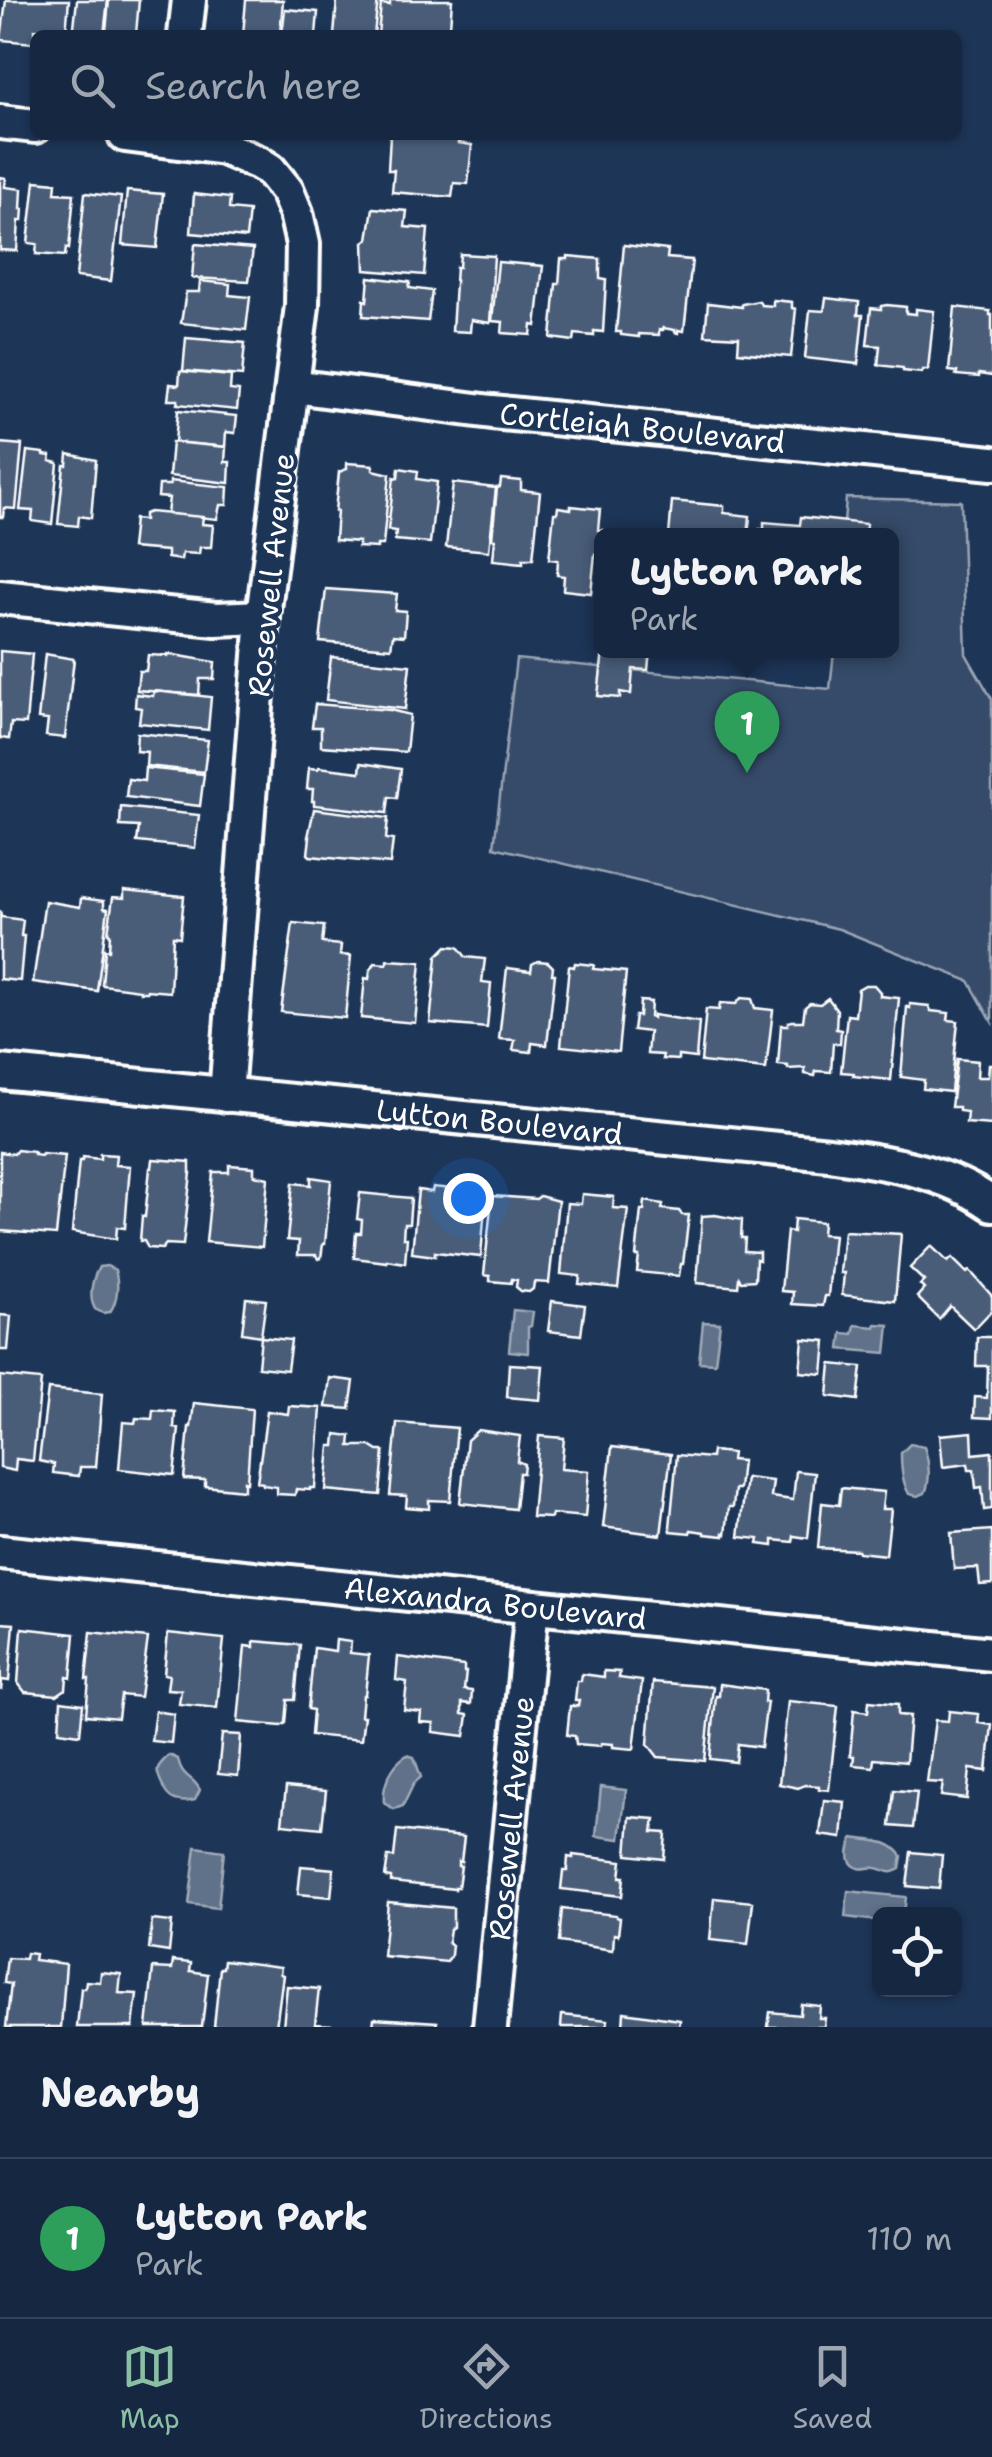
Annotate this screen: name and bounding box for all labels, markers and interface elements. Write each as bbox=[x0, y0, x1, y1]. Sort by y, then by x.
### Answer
search box bbox=[30, 30, 962, 140]
icon: search bbox=[65, 58, 120, 113]
text: Search here bbox=[145, 60, 362, 111]
street label: Cortleigh Boulevard bbox=[498, 392, 787, 462]
street label: Rosewell Avenue bbox=[238, 451, 304, 699]
popup bbox=[594, 528, 899, 658]
text: Lytton Park bbox=[630, 546, 863, 597]
text: Park bbox=[630, 597, 699, 640]
pin: 1 bbox=[714, 690, 780, 773]
street label: Lytton Boulevard bbox=[374, 1089, 625, 1154]
your location bbox=[443, 1173, 494, 1224]
street label: Alexandra Boulevard bbox=[342, 1567, 649, 1639]
street label: Rosewell Avenue bbox=[478, 1694, 543, 1942]
map controls bbox=[872, 1907, 962, 1997]
button: locate bbox=[872, 1907, 962, 1997]
text: Nearby bbox=[40, 2064, 200, 2120]
text: Lytton Park bbox=[135, 2191, 368, 2242]
text: 1 bbox=[65, 2217, 80, 2260]
text: 110 m bbox=[866, 2217, 952, 2260]
text: Park bbox=[135, 2242, 204, 2285]
tab: Map bbox=[120, 2339, 180, 2437]
tab: Directions bbox=[419, 2339, 553, 2437]
tab: Saved bbox=[793, 2339, 872, 2437]

